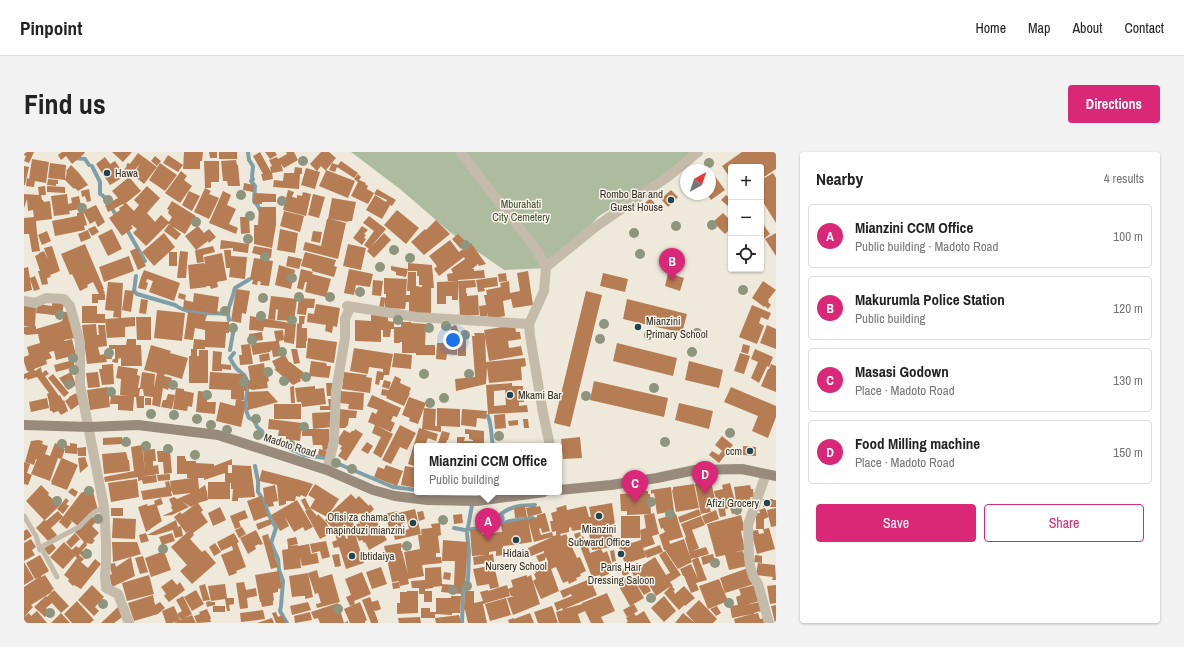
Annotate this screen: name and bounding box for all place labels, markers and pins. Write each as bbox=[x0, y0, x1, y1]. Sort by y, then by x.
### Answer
place label: Hawa bbox=[115, 166, 138, 180]
marker: Hawa bbox=[102, 168, 112, 178]
place label: Rombo Bar and Guest House bbox=[600, 187, 663, 214]
marker: Rombo Bar and Guest House bbox=[666, 195, 676, 205]
pin: B bbox=[659, 248, 685, 281]
place label: Mianzini Primary School bbox=[646, 314, 708, 341]
marker: Mianzini Primary School bbox=[633, 322, 643, 332]
place label: Mkami Bar bbox=[518, 388, 562, 402]
marker: Mkami Bar bbox=[505, 390, 515, 400]
place label: ccm bbox=[725, 444, 742, 458]
marker: ccm bbox=[745, 446, 755, 456]
pin: D bbox=[692, 461, 718, 494]
pin: C bbox=[622, 470, 648, 503]
place label: Afizi Grocery bbox=[705, 496, 759, 510]
marker: Afizi Grocery bbox=[762, 498, 772, 508]
pin: A bbox=[475, 508, 501, 541]
place label: Ofisi za chama cha mapinduzi mianzini bbox=[326, 510, 405, 537]
marker: Mianzini Subward Office bbox=[594, 511, 604, 521]
marker: Ofisi za chama cha mapinduzi mianzini bbox=[408, 518, 418, 528]
place label: Mianzini Subward Office bbox=[568, 522, 630, 549]
marker: Hidaia Nursery School bbox=[511, 535, 521, 545]
place label: Hidaia Nursery School bbox=[485, 546, 547, 573]
place label: Ibtidaiya bbox=[360, 549, 395, 563]
marker: Paris Hair Dressing Saloon bbox=[616, 549, 626, 559]
marker: Ibtidaiya bbox=[347, 551, 357, 561]
place label: Paris Hair Dressing Saloon bbox=[588, 560, 654, 587]

